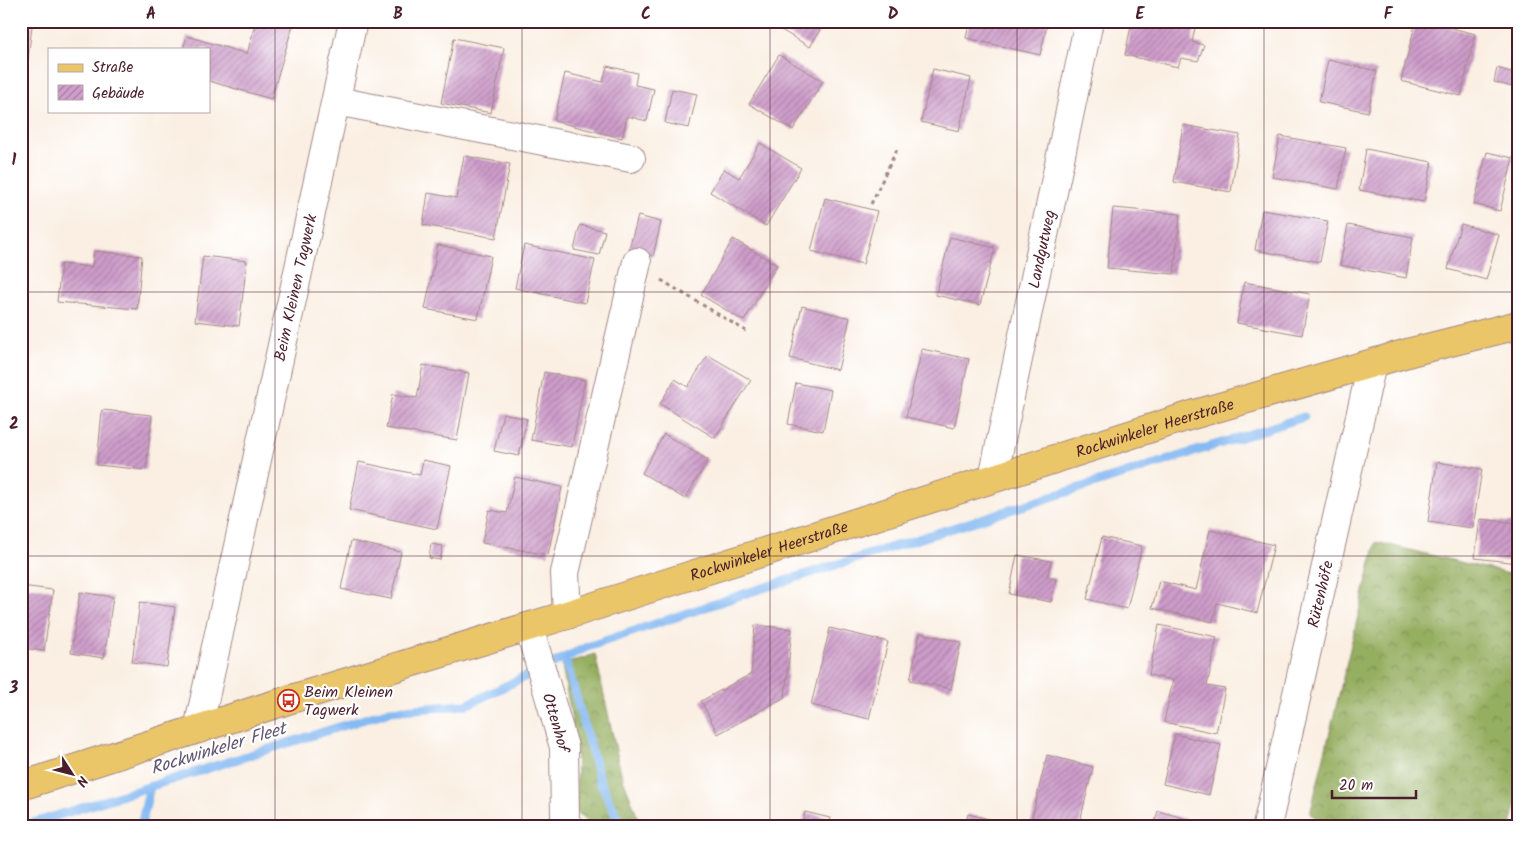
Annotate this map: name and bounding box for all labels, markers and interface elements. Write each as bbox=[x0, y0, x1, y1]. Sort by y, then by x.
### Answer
text: A bbox=[146, 2, 156, 27]
text: B bbox=[393, 2, 403, 27]
text: C bbox=[641, 2, 651, 27]
text: D bbox=[888, 2, 899, 27]
text: E bbox=[1136, 2, 1146, 27]
text: F bbox=[1384, 2, 1394, 27]
legend bbox=[48, 48, 210, 112]
text: Straße bbox=[92, 56, 134, 80]
text: Gebäude bbox=[92, 82, 145, 106]
text: 1 bbox=[12, 148, 17, 173]
street label: Landgutweg bbox=[1022, 208, 1063, 291]
street label: Beim Kleinen Tagwerk bbox=[268, 211, 324, 364]
street label: Rockwinkeler Heerstraße bbox=[1073, 393, 1237, 465]
text: 2 bbox=[9, 412, 19, 437]
street label: Rockwinkeler Heerstraße bbox=[687, 515, 851, 589]
street label: Rütenhöfe bbox=[1301, 558, 1341, 630]
text: 3 bbox=[9, 676, 19, 701]
place label: Beim Kleinen Tagwerk bbox=[304, 680, 393, 723]
bus stop icon: Beim Kleinen Tagwerk bbox=[276, 688, 300, 712]
street label: Ottenhof bbox=[535, 690, 575, 753]
water label: Rockwinkeler Fleet bbox=[147, 714, 293, 784]
north arrow bbox=[48, 750, 98, 800]
scale bar bbox=[1332, 767, 1415, 799]
text: N bbox=[70, 771, 93, 791]
text: 20 m bbox=[1339, 774, 1373, 798]

